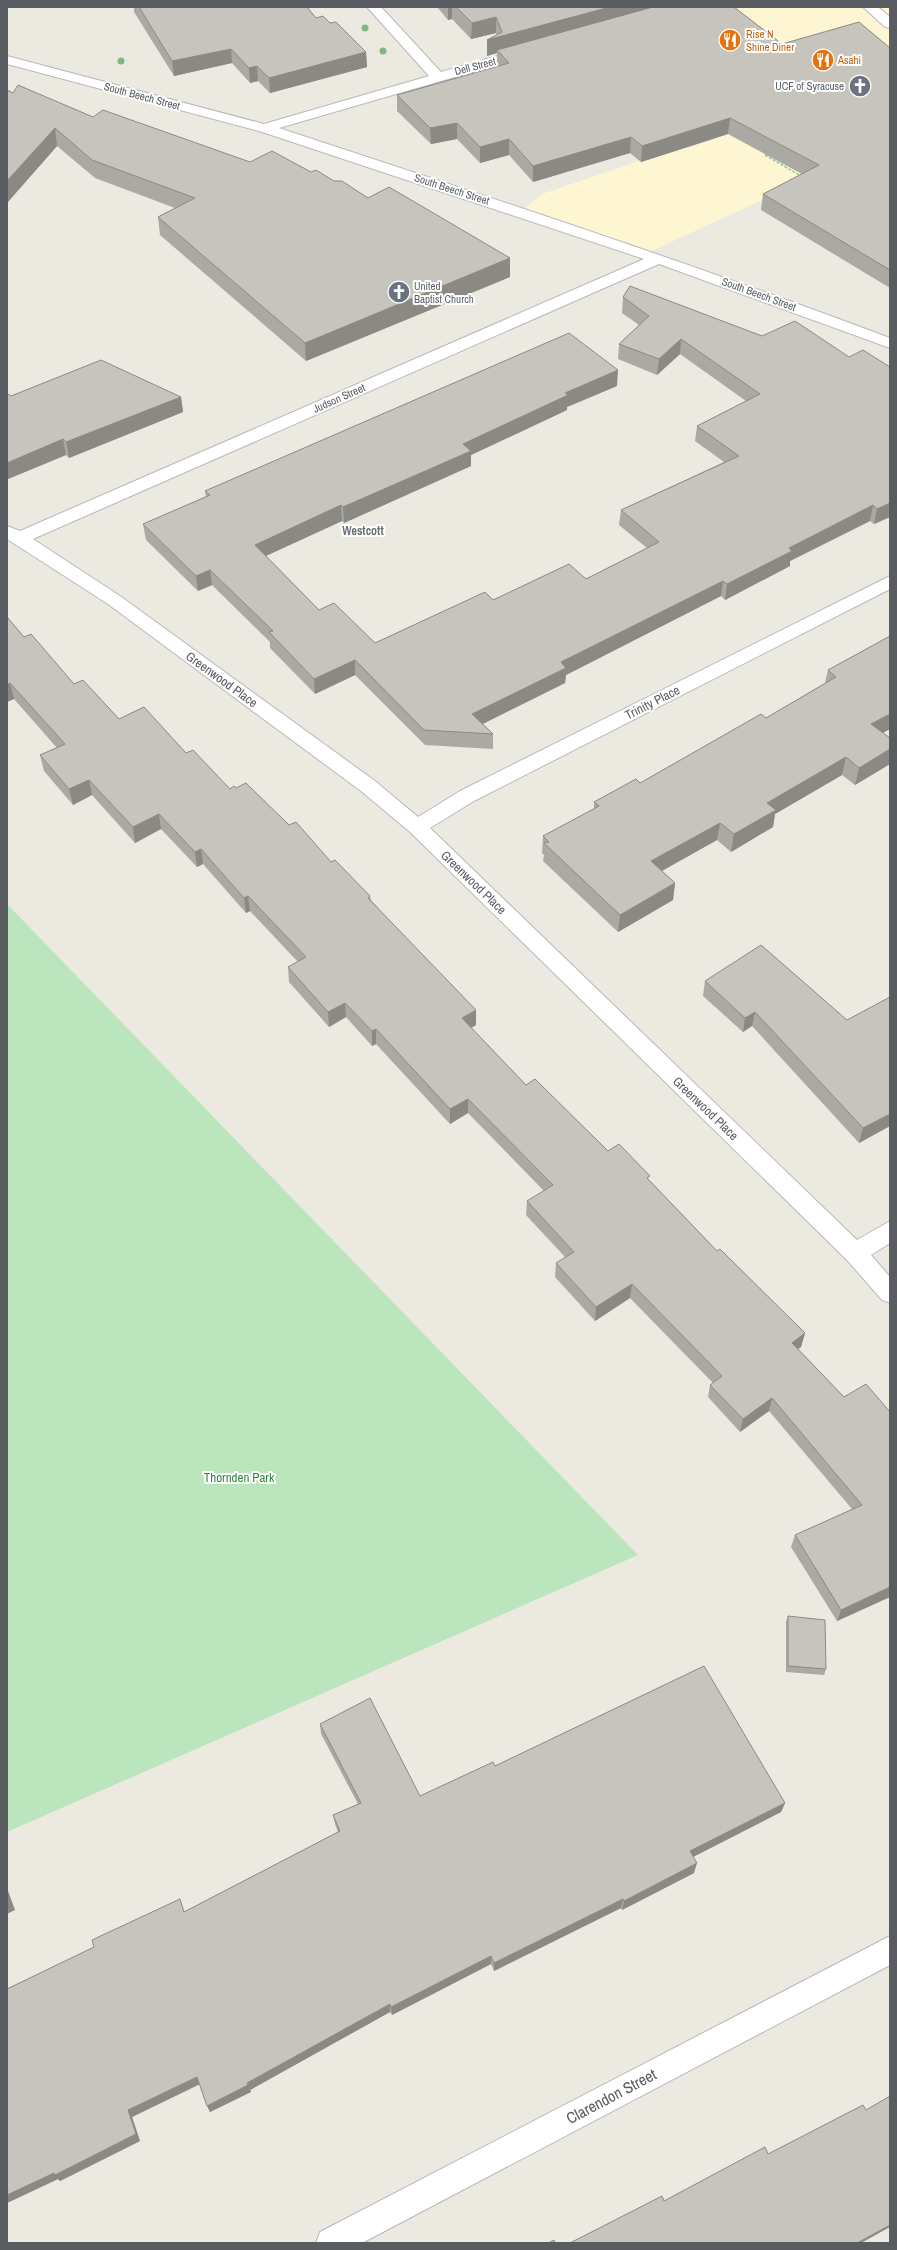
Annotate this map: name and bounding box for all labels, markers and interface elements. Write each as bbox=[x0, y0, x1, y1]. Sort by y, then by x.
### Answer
restaurant icon: Rise N Shine Diner bbox=[717, 27, 743, 53]
place label: Rise N Shine Diner bbox=[746, 27, 794, 54]
restaurant icon: Asahi bbox=[810, 47, 836, 73]
place label: Asahi bbox=[837, 53, 861, 67]
street label: Dell Street bbox=[453, 54, 498, 78]
church icon: UCF of Syracuse bbox=[847, 73, 873, 99]
street label: South Beech Street bbox=[102, 79, 182, 113]
place label: UCF of Syracuse bbox=[775, 79, 844, 93]
street label: South Beech Street bbox=[413, 170, 492, 208]
street label: South Beech Street bbox=[720, 274, 799, 314]
church icon: United Baptist Church bbox=[386, 279, 412, 305]
place label: United Baptist Church bbox=[414, 279, 474, 306]
street label: Judson Street bbox=[311, 380, 368, 416]
district label: Westcott bbox=[342, 523, 384, 539]
street label: Greenwood Place bbox=[182, 648, 261, 711]
street label: Trinity Place bbox=[622, 681, 683, 724]
street label: Greenwood Place bbox=[437, 847, 510, 918]
street label: Greenwood Place bbox=[669, 1073, 742, 1144]
park label: Thornden Park bbox=[204, 1469, 275, 1486]
street label: Clarendon Street bbox=[562, 2063, 660, 2129]

